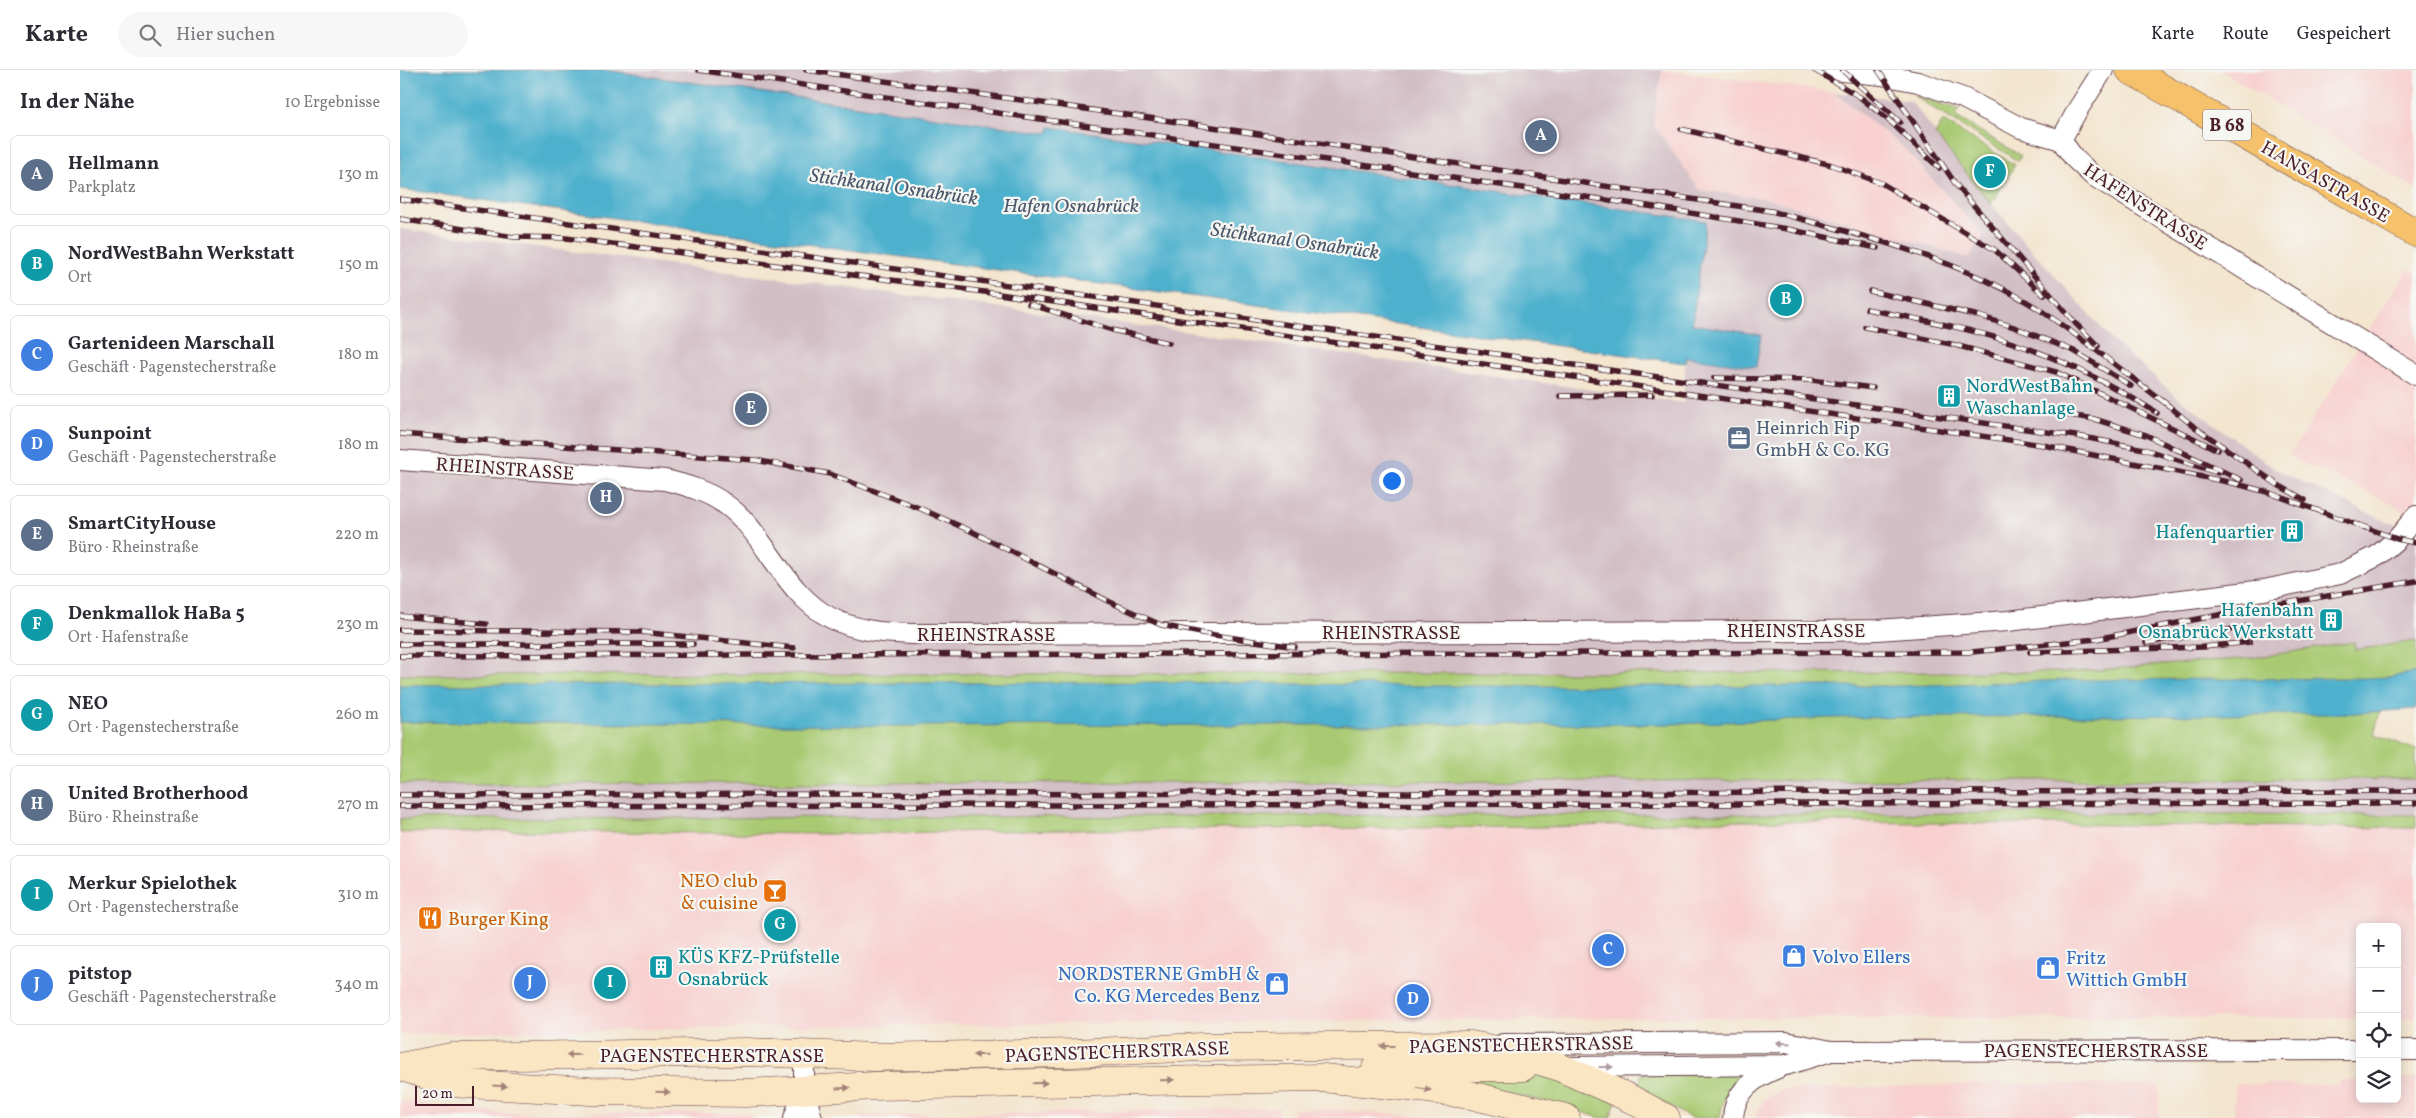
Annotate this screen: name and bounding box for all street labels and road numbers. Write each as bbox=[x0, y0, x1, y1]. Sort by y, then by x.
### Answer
road number: B 68 bbox=[2203, 110, 2251, 140]
street label: HANSASTRASSE bbox=[2256, 135, 2394, 230]
street label: HAFENSTRASSE bbox=[2078, 158, 2212, 258]
street label: RHEINSTRASSE bbox=[435, 452, 575, 488]
street label: RHEINSTRASSE bbox=[1727, 619, 1865, 645]
street label: RHEINSTRASSE bbox=[1322, 621, 1460, 647]
street label: RHEINSTRASSE bbox=[917, 623, 1055, 649]
street label: PAGENSTECHERSTRASSE bbox=[1409, 1031, 1634, 1061]
street label: PAGENSTECHERSTRASSE bbox=[1004, 1036, 1230, 1070]
street label: PAGENSTECHERSTRASSE bbox=[1984, 1039, 2208, 1065]
street label: PAGENSTECHERSTRASSE bbox=[600, 1044, 824, 1070]

